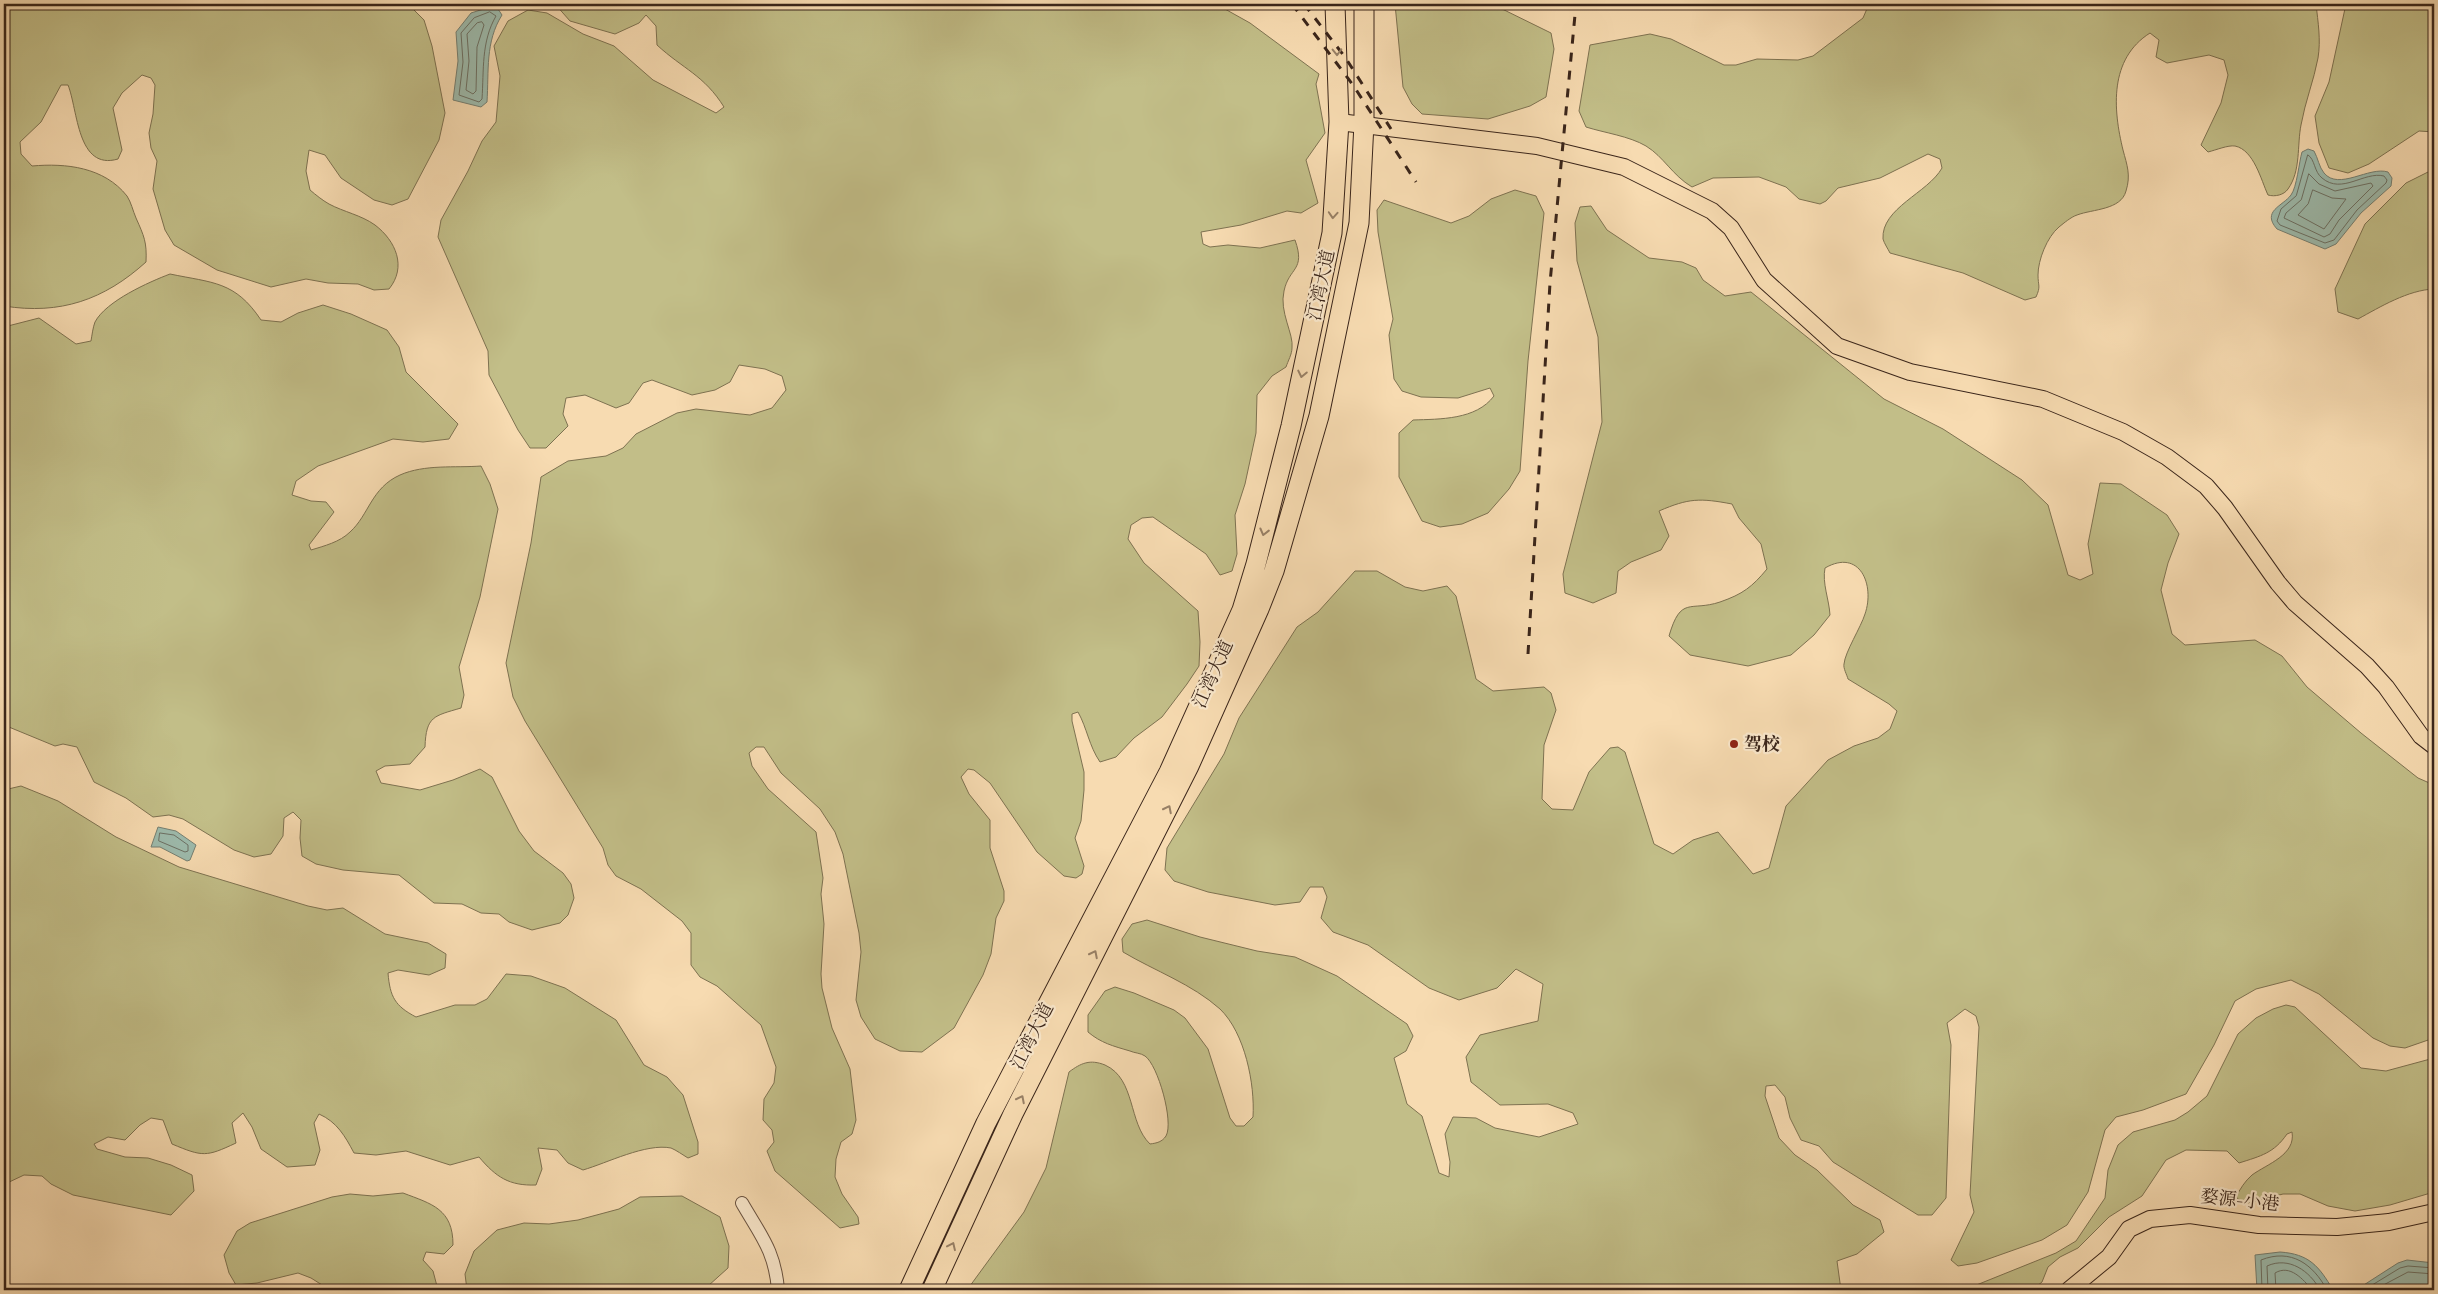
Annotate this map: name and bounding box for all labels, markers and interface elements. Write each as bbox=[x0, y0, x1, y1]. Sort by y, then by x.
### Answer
one-way arrow bbox=[1332, 49, 1343, 57]
one-way arrow bbox=[1328, 211, 1339, 219]
street label: 江湾大道 bbox=[1303, 247, 1340, 323]
one-way arrow bbox=[1297, 370, 1308, 378]
one-way arrow bbox=[1259, 528, 1270, 537]
street label: 江湾大道 bbox=[1188, 637, 1239, 712]
place label: 驾校 bbox=[1744, 733, 1780, 756]
marker: 驾校 bbox=[1728, 738, 1740, 750]
one-way arrow bbox=[1162, 805, 1172, 814]
one-way arrow bbox=[1088, 950, 1098, 959]
street label: 江湾大道 bbox=[1006, 999, 1059, 1074]
one-way arrow bbox=[1015, 1095, 1025, 1104]
street label: 婺源-小港 bbox=[2199, 1185, 2280, 1216]
one-way arrow bbox=[946, 1242, 956, 1251]

